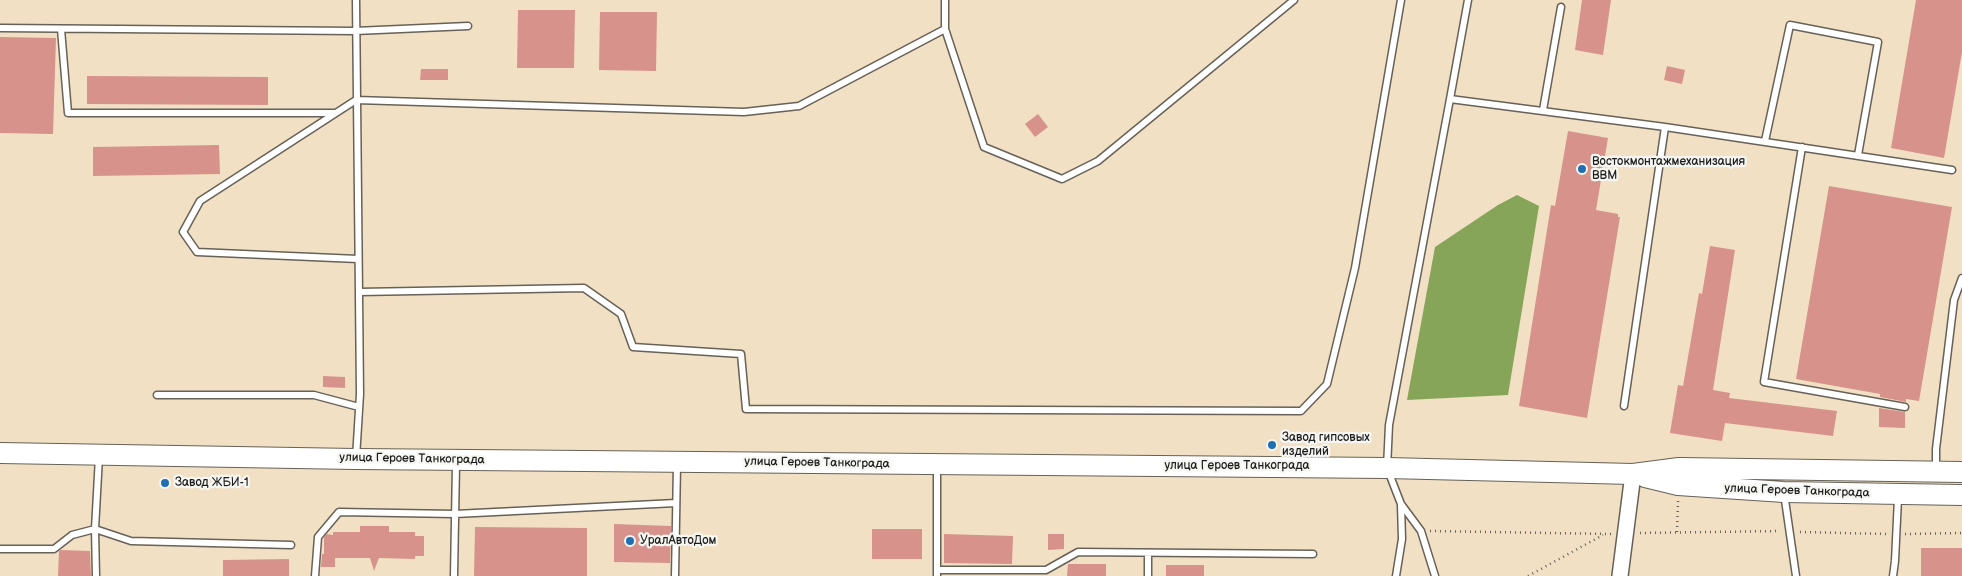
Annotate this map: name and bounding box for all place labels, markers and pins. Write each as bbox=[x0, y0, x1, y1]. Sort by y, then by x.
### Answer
place label: Востокмонтажмеханизация ВВМ bbox=[1592, 155, 1745, 183]
marker: Востокмонтажмеханизация ВВМ bbox=[1576, 163, 1588, 175]
place label: Завод гипсовых изделий bbox=[1282, 431, 1370, 459]
marker: Завод гипсовых изделий bbox=[1266, 439, 1278, 451]
place label: Завод ЖБИ-1 bbox=[175, 476, 249, 490]
marker: Завод ЖБИ-1 bbox=[159, 477, 171, 489]
place label: УралАвтоДом bbox=[640, 534, 716, 548]
marker: УралАвтоДом bbox=[624, 535, 636, 547]

